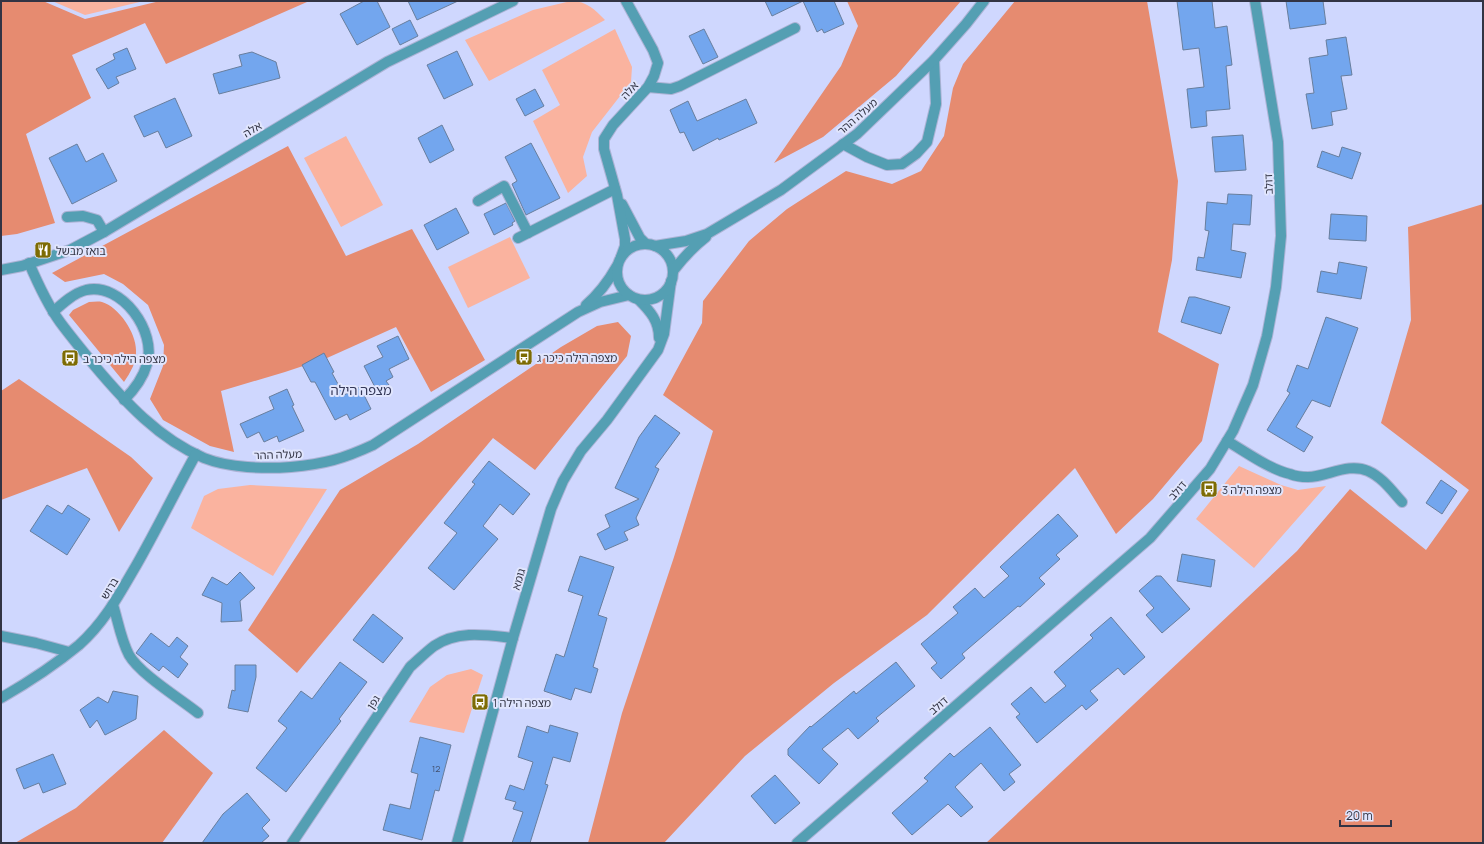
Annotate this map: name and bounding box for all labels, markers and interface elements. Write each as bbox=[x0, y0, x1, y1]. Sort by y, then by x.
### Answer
street label: אלה bbox=[617, 78, 641, 102]
street label: מעלה ההר bbox=[834, 95, 880, 137]
street label: אלה bbox=[240, 118, 264, 140]
street label: דולב bbox=[1260, 173, 1276, 195]
restaurant icon: בואז מבשל bbox=[33, 240, 53, 260]
place label: בואז מבשל bbox=[56, 243, 106, 258]
bus stop icon: מצפה הילה כיכר ג bbox=[514, 347, 534, 367]
bus stop icon: מצפה הילה כיכר ב bbox=[60, 348, 80, 368]
place label: מצפה הילה כיכר ג bbox=[537, 350, 617, 365]
place label: מצפה הילה כיכר ב bbox=[83, 351, 166, 366]
district label: מצפה הילה bbox=[331, 381, 392, 399]
street label: מעלה ההר bbox=[254, 446, 302, 462]
street label: דולב bbox=[1164, 477, 1190, 503]
bus stop icon: מצפה הילה 3 bbox=[1199, 479, 1219, 499]
place label: מצפה הילה 3 bbox=[1222, 482, 1282, 497]
street label: גומא bbox=[508, 566, 528, 592]
street label: ברוש bbox=[97, 574, 121, 602]
street label: גפן bbox=[363, 692, 383, 712]
bus stop icon: מצפה הילה 1 bbox=[470, 692, 490, 712]
street label: דולב bbox=[925, 692, 951, 718]
place label: מצפה הילה 1 bbox=[493, 695, 551, 710]
house number: 12 bbox=[432, 762, 440, 775]
scale bar bbox=[1340, 802, 1391, 828]
text: 20 m bbox=[1346, 807, 1373, 824]

